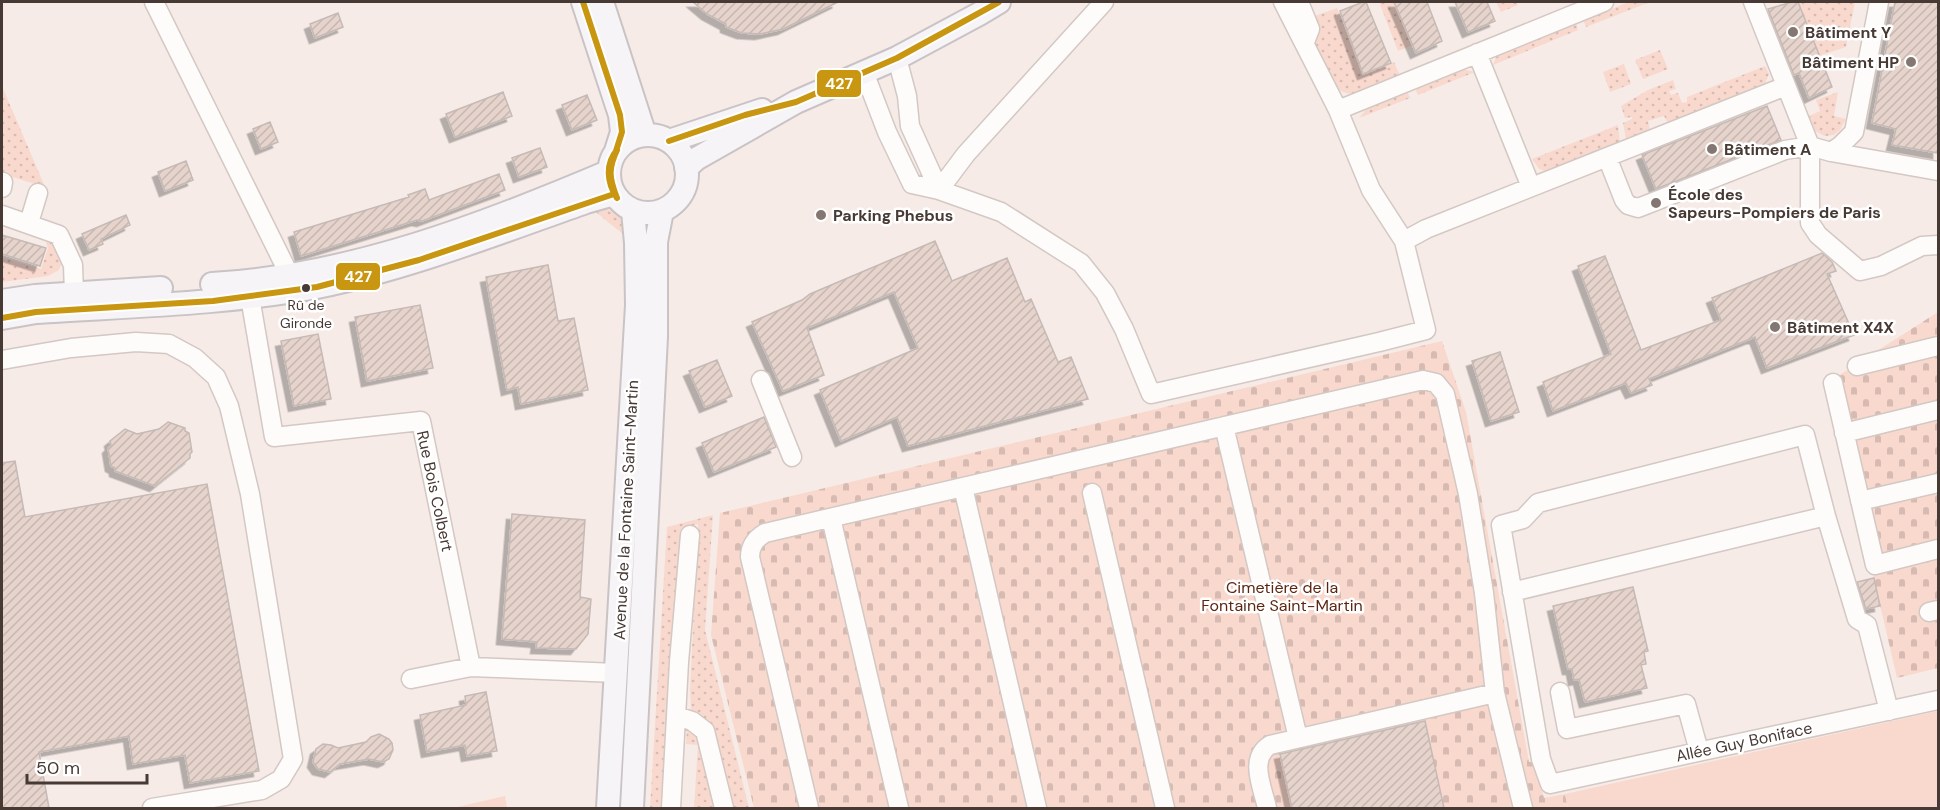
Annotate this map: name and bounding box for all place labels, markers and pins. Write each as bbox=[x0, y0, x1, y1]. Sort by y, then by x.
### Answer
place label: Bâtiment Y bbox=[1805, 22, 1891, 43]
marker: Bâtiment Y bbox=[1786, 25, 1800, 39]
place label: Bâtiment HP bbox=[1802, 52, 1899, 73]
marker: Bâtiment HP bbox=[1904, 55, 1918, 69]
place label: Bâtiment A bbox=[1724, 139, 1811, 160]
marker: Bâtiment A bbox=[1705, 142, 1719, 156]
place label: École des Sapeurs-Pompiers de Paris bbox=[1668, 184, 1881, 223]
marker: École des Sapeurs-Pompiers de Paris bbox=[1649, 196, 1663, 210]
place label: Parking Phebus bbox=[833, 205, 953, 226]
marker: Parking Phebus bbox=[814, 208, 828, 222]
marker: Rû de Gironde bbox=[300, 282, 312, 294]
place label: Rû de Gironde bbox=[280, 296, 332, 332]
place label: Bâtiment X4X bbox=[1787, 317, 1894, 338]
marker: Bâtiment X4X bbox=[1768, 320, 1782, 334]

